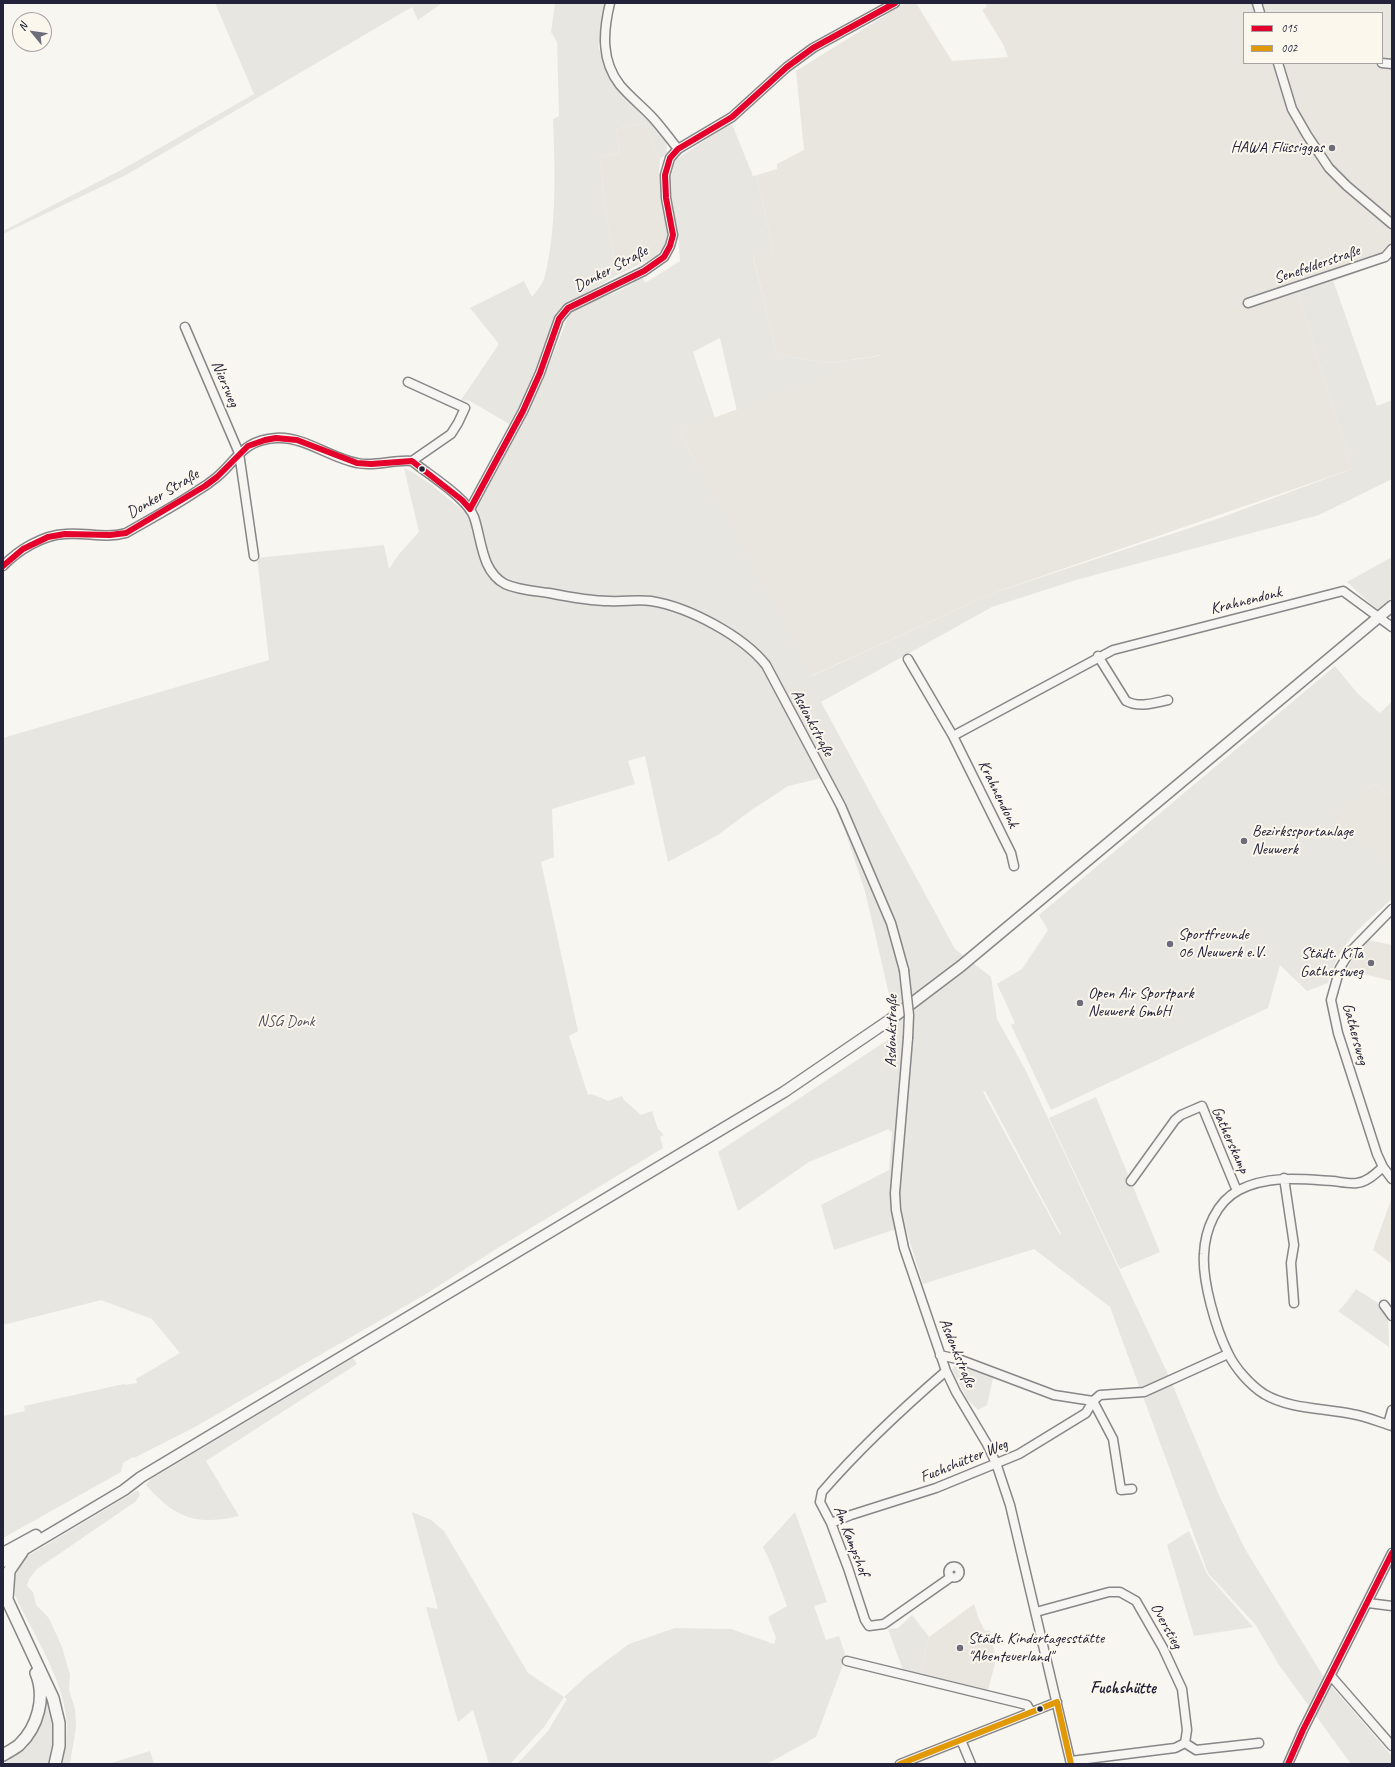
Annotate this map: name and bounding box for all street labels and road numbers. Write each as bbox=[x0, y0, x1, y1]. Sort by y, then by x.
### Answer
street label: Senefelderstraße bbox=[1272, 241, 1362, 289]
street label: Donker Straße bbox=[571, 242, 651, 296]
street label: Niersweg bbox=[207, 358, 243, 410]
street label: Donker Straße bbox=[123, 465, 203, 523]
street label: Krahnendonk bbox=[1209, 583, 1283, 619]
street label: Asdonkstraße bbox=[786, 686, 838, 760]
street label: Krahnendonk bbox=[973, 757, 1023, 831]
street label: Asdonkstraße bbox=[882, 994, 902, 1068]
street label: Gathersweg bbox=[1338, 1001, 1372, 1067]
street label: Gatherskamp bbox=[1207, 1104, 1253, 1176]
street label: Asdonkstraße bbox=[934, 1316, 980, 1390]
street label: Fuchshütter Weg bbox=[917, 1435, 1011, 1487]
street label: Am Kampshof bbox=[829, 1503, 873, 1579]
street label: Overstieg bbox=[1146, 1600, 1186, 1652]

